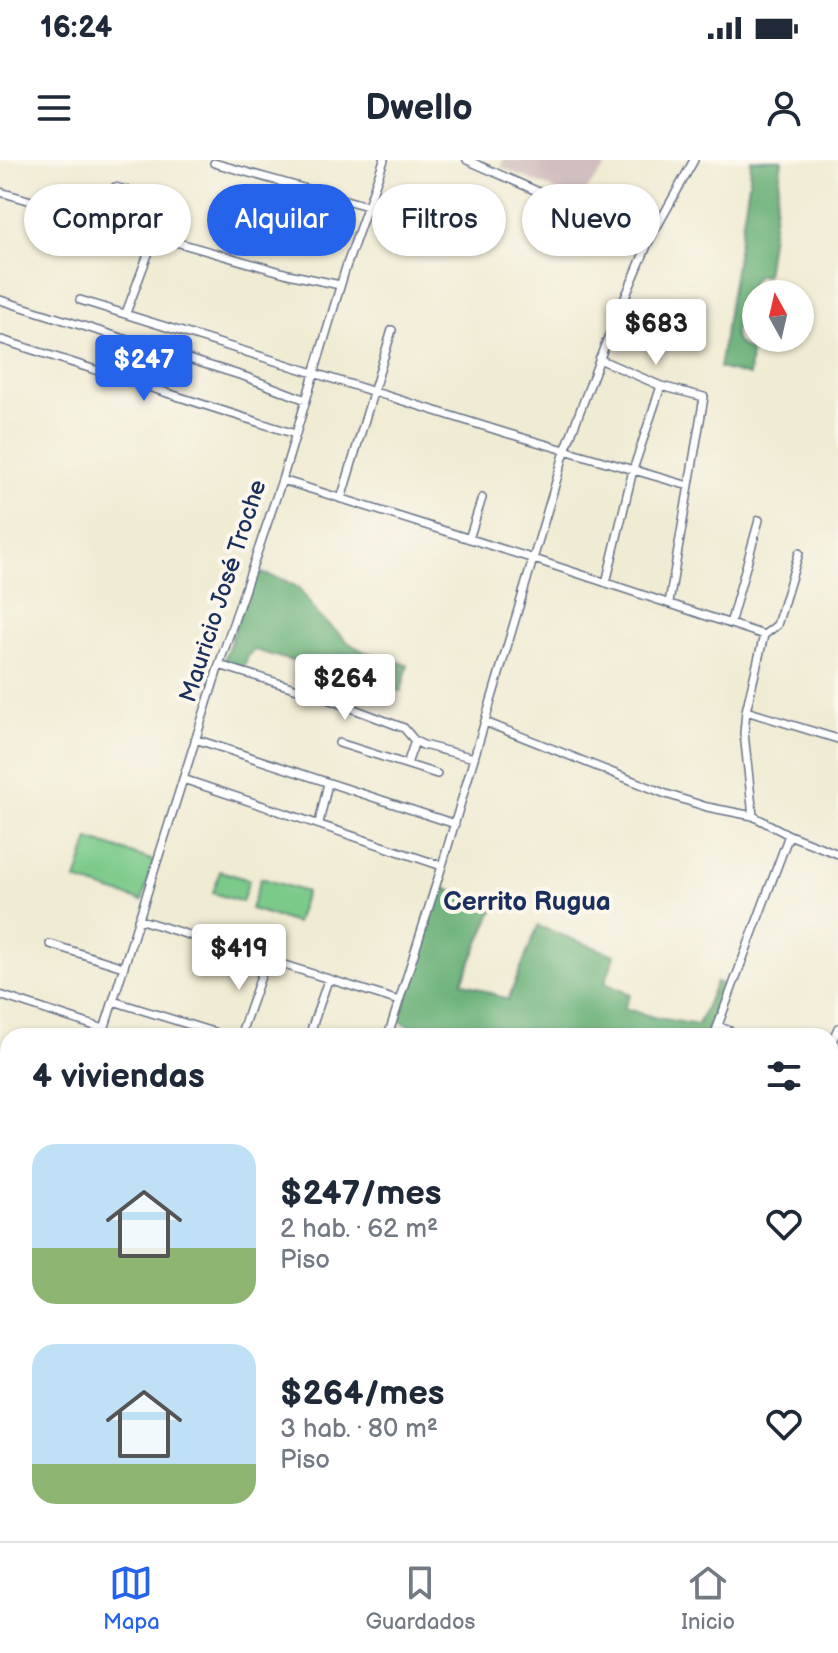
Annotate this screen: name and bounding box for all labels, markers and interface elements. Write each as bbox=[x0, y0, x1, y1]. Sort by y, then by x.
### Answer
text: 16:24 bbox=[40, 10, 112, 46]
icon: menu bbox=[32, 86, 76, 130]
icon: person bbox=[762, 86, 806, 130]
text: Dwello bbox=[365, 87, 473, 130]
chip: Comprar bbox=[24, 184, 191, 256]
chip: Alquilar bbox=[207, 184, 356, 256]
chip: Filtros bbox=[372, 184, 506, 256]
chip: Nuevo bbox=[522, 184, 660, 256]
north arrow bbox=[742, 280, 814, 352]
map controls bbox=[742, 280, 814, 352]
pin: $683 bbox=[609, 299, 703, 367]
text: $683 bbox=[624, 309, 688, 340]
pin: $247 bbox=[97, 335, 191, 403]
text: $247 bbox=[113, 345, 175, 376]
street label: Mauricio José Troche bbox=[173, 476, 273, 706]
pin: $264 bbox=[298, 654, 392, 722]
text: $264 bbox=[313, 664, 377, 695]
district label: Cerrito Rugua bbox=[443, 887, 611, 918]
pin: $419 bbox=[192, 924, 286, 992]
text: $419 bbox=[210, 934, 268, 965]
icon: filters bbox=[762, 1054, 806, 1098]
text: 4 viviendas bbox=[32, 1056, 205, 1097]
text: $247/mes bbox=[280, 1173, 441, 1214]
icon: home bbox=[96, 1176, 192, 1272]
icon: heart bbox=[762, 1202, 806, 1246]
text: 2 hab. · 62 m² bbox=[280, 1214, 438, 1245]
text: Piso bbox=[280, 1245, 330, 1276]
text: $264/mes bbox=[280, 1373, 445, 1414]
icon: home bbox=[96, 1376, 192, 1472]
icon: heart bbox=[762, 1402, 806, 1446]
text: 3 hab. · 80 m² bbox=[280, 1414, 438, 1445]
text: Piso bbox=[280, 1445, 330, 1476]
tab: Mapa bbox=[103, 1561, 160, 1636]
tab: Guardados bbox=[366, 1561, 475, 1636]
tab: Inicio bbox=[681, 1561, 735, 1636]

